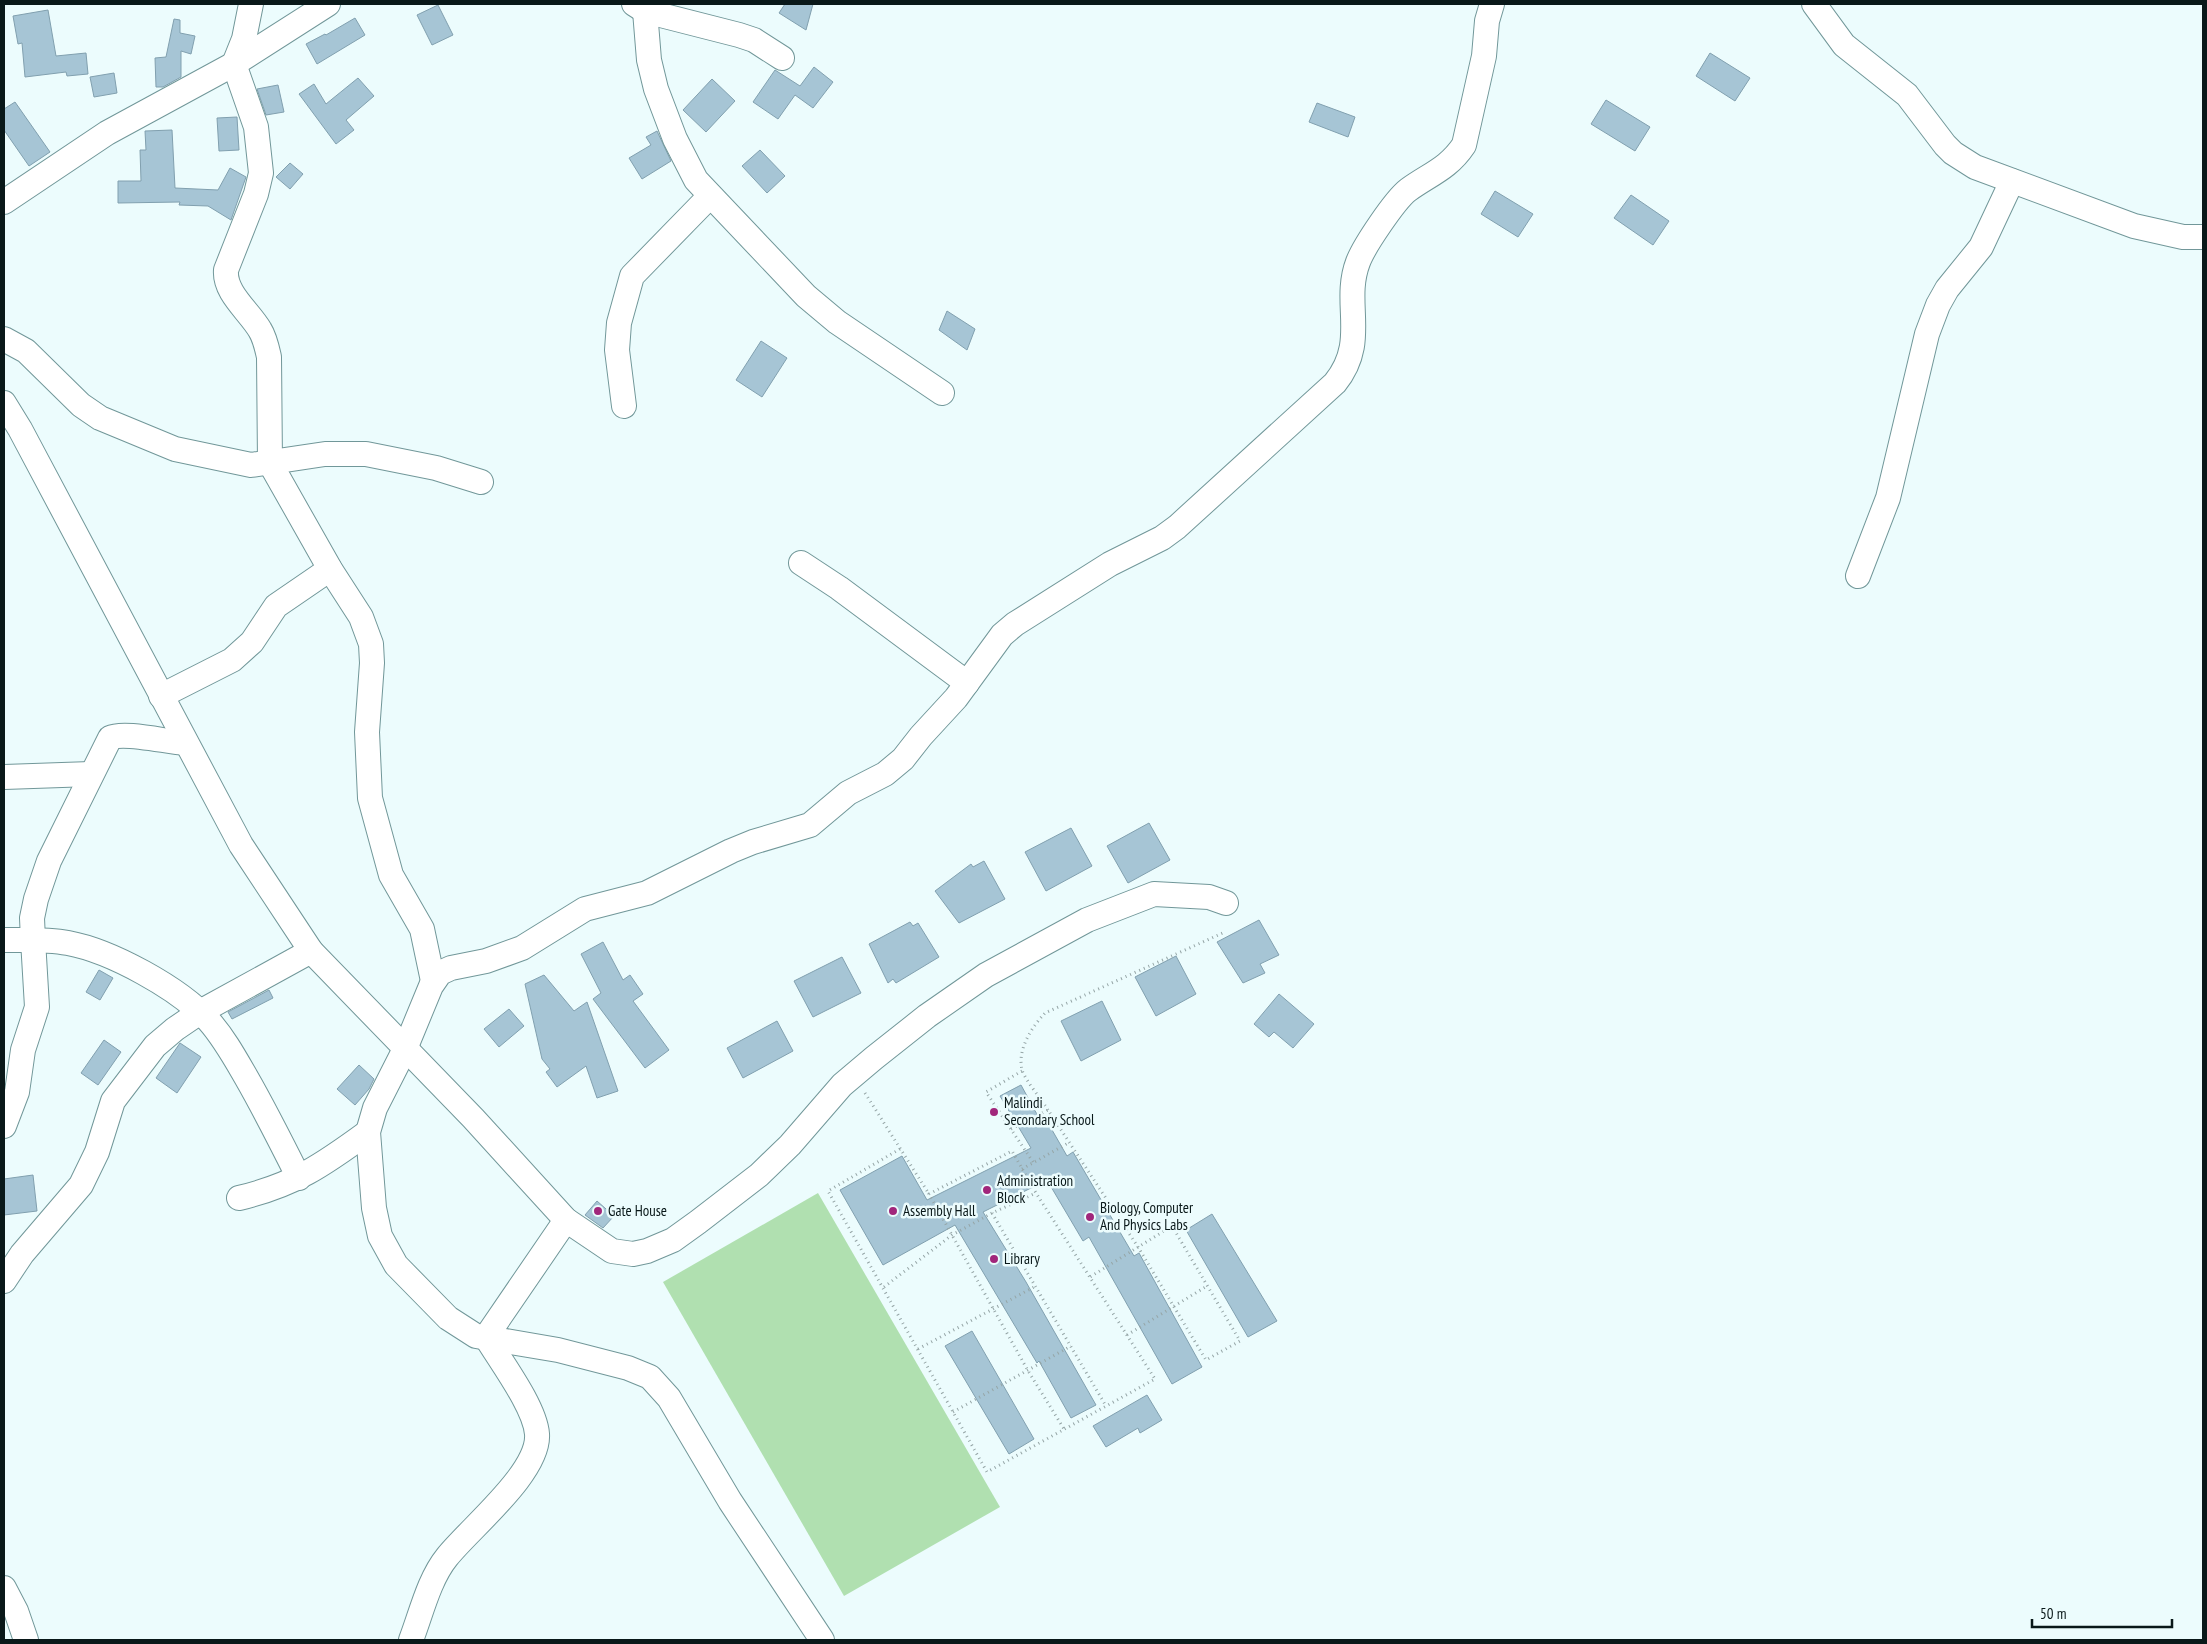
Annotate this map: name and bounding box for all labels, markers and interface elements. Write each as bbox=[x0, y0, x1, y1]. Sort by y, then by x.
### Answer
place label: Malindi Secondary School bbox=[1004, 1093, 1095, 1129]
marker: Malindi Secondary School bbox=[988, 1106, 1000, 1118]
place label: Administration Block bbox=[997, 1171, 1073, 1207]
marker: Administration Block bbox=[981, 1184, 993, 1196]
place label: Biology, Computer And Physics Labs bbox=[1100, 1198, 1194, 1234]
place label: Gate House bbox=[608, 1201, 667, 1220]
place label: Assembly Hall bbox=[903, 1201, 976, 1220]
marker: Gate House bbox=[592, 1205, 604, 1217]
marker: Assembly Hall bbox=[887, 1205, 899, 1217]
marker: Biology, Computer And Physics Labs bbox=[1084, 1211, 1096, 1223]
place label: Library bbox=[1004, 1249, 1040, 1268]
marker: Library bbox=[988, 1253, 1000, 1265]
scale bar bbox=[2032, 1596, 2172, 1628]
text: 50 m bbox=[2040, 1604, 2066, 1623]

